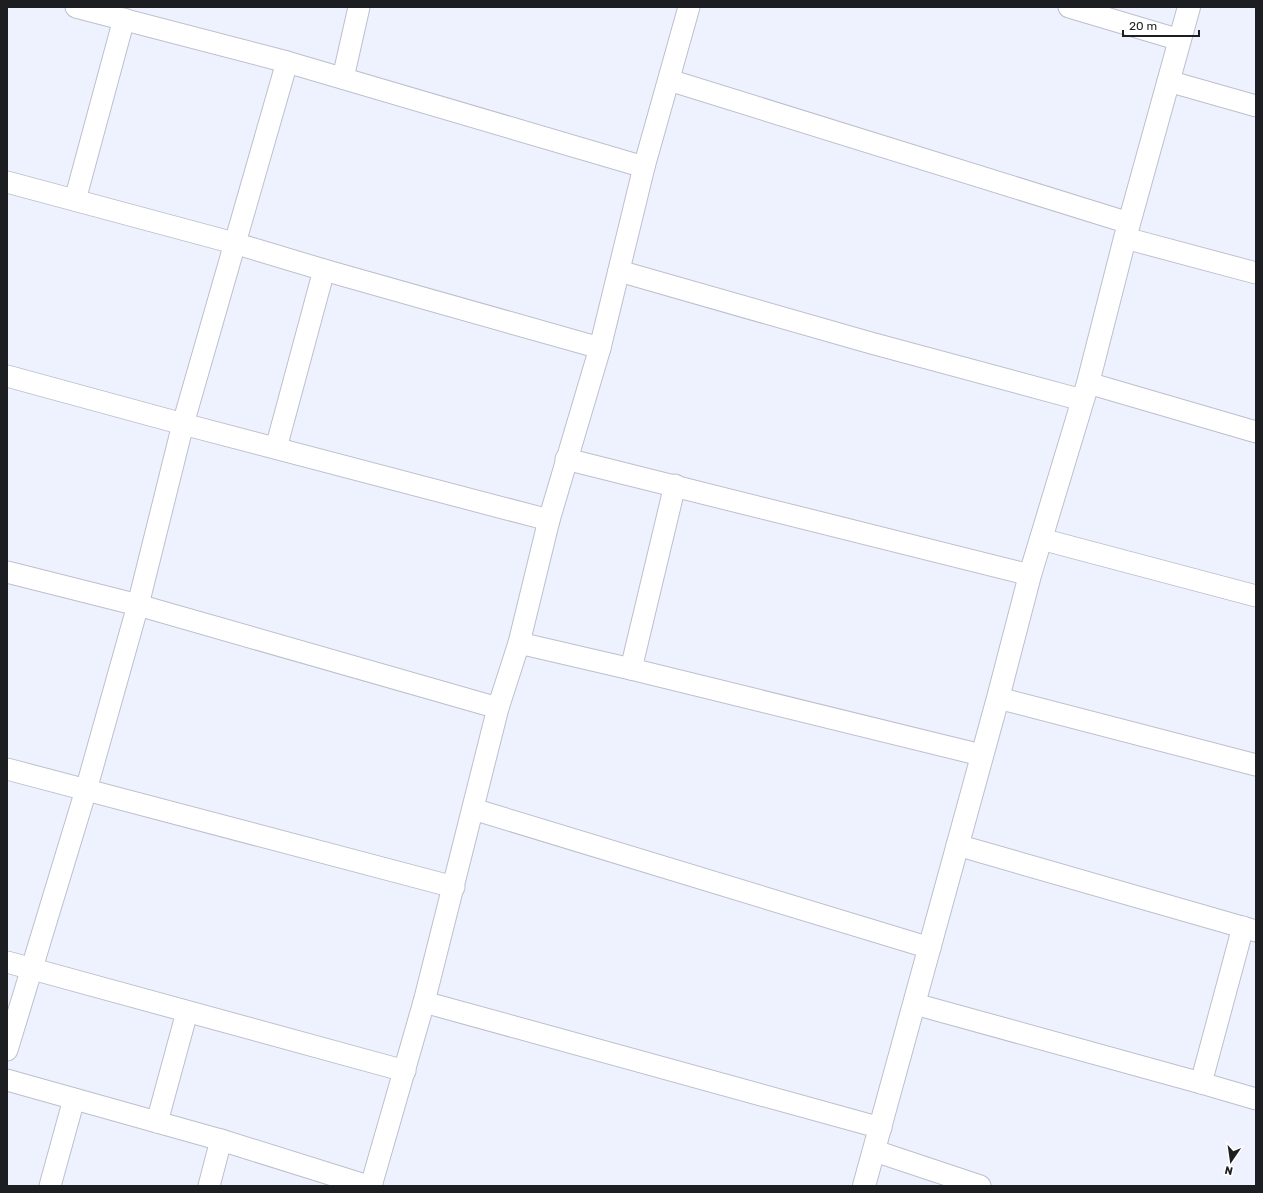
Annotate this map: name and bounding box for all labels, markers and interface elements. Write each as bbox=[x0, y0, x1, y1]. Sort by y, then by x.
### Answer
scale bar bbox=[1123, 12, 1199, 38]
text: 20 m bbox=[1129, 19, 1157, 33]
north arrow bbox=[1211, 1141, 1251, 1181]
text: N bbox=[1223, 1163, 1234, 1177]

